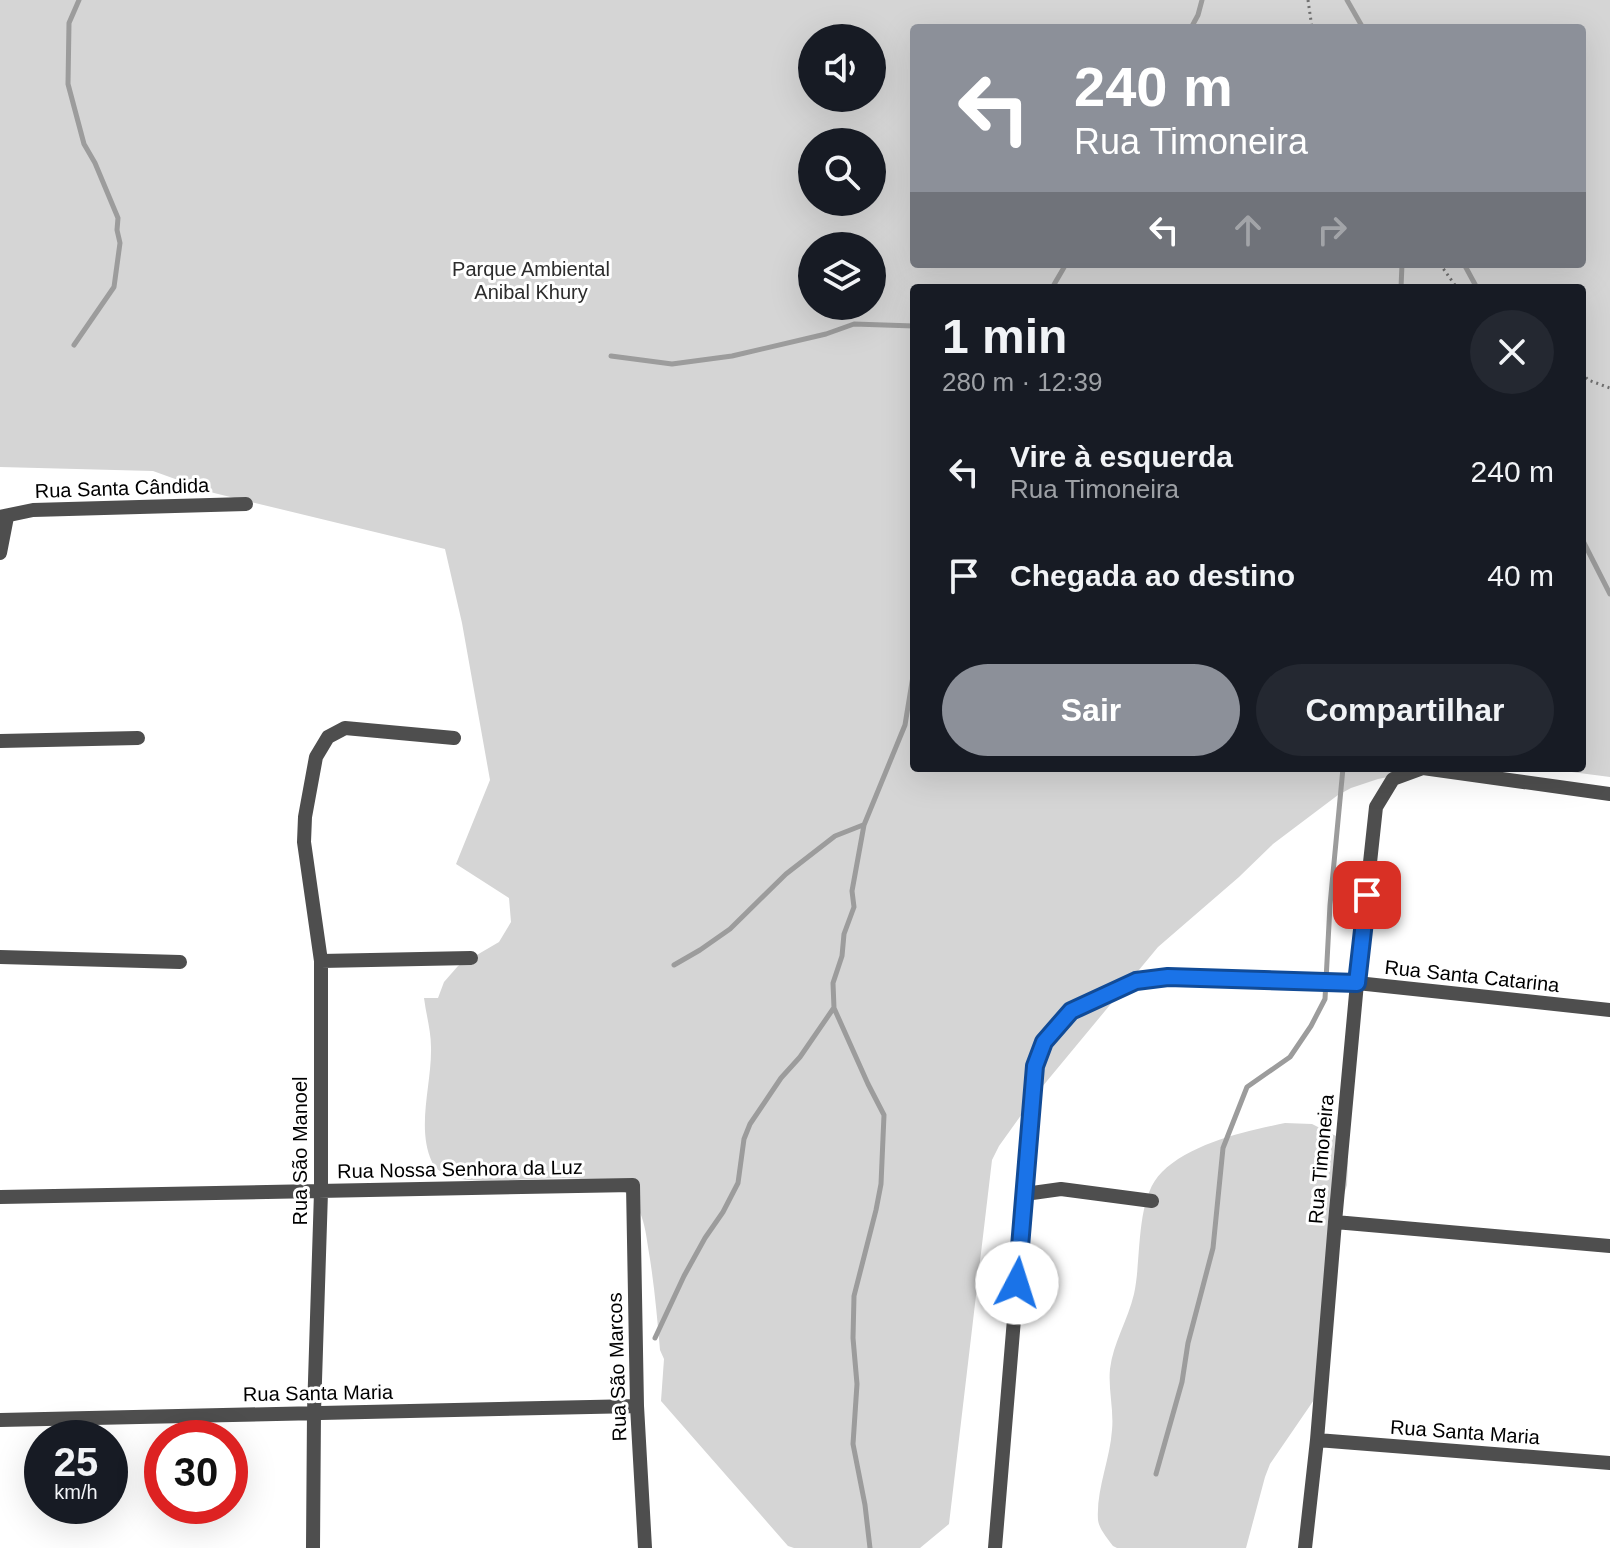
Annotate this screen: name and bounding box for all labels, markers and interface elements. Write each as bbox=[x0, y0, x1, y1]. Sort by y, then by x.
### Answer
map controls bbox=[798, 24, 886, 320]
button: sound bbox=[798, 24, 886, 112]
text: 240 m bbox=[1074, 55, 1233, 118]
icon: left bbox=[942, 56, 1046, 160]
text: Rua Timoneira bbox=[1074, 121, 1308, 162]
button: search bbox=[798, 128, 886, 216]
icon: left bbox=[1142, 208, 1186, 252]
icon: ahead bbox=[1226, 208, 1270, 252]
icon: right bbox=[1310, 208, 1354, 252]
button: layers bbox=[798, 232, 886, 320]
park label: Parque Ambiental Anibal Khury bbox=[452, 258, 610, 303]
text: 1 min bbox=[942, 310, 1067, 363]
button: close bbox=[1470, 310, 1554, 394]
text: 280 m · 12:39 bbox=[942, 367, 1102, 397]
text: Vire à esquerda bbox=[1010, 440, 1233, 473]
icon: left bbox=[942, 450, 986, 494]
text: 240 m bbox=[1471, 455, 1554, 488]
street label: Rua Santa Cândida bbox=[34, 474, 210, 502]
text: Rua Timoneira bbox=[1010, 474, 1179, 504]
icon: arrive bbox=[942, 554, 986, 598]
text: Chegada ao destino bbox=[1010, 559, 1295, 592]
text: 40 m bbox=[1487, 559, 1554, 592]
button: Sair bbox=[942, 664, 1240, 756]
button: Compartilhar bbox=[1256, 664, 1554, 756]
pin bbox=[1333, 861, 1401, 929]
icon: arrive bbox=[1345, 873, 1389, 917]
street label: Rua Santa Catarina bbox=[1383, 956, 1561, 996]
street label: Rua São Manoel bbox=[289, 1077, 311, 1225]
street label: Rua Timoneira bbox=[1304, 1092, 1338, 1225]
street label: Rua Nossa Senhora da Luz bbox=[337, 1156, 583, 1182]
position arrow bbox=[975, 1241, 1059, 1325]
street label: Rua São Marcos bbox=[603, 1292, 631, 1442]
street label: Rua Santa Maria bbox=[243, 1381, 394, 1405]
street label: Rua Santa Maria bbox=[1389, 1416, 1541, 1448]
speed limit sign: 30 bbox=[144, 1420, 248, 1524]
text: 25 bbox=[54, 1440, 98, 1484]
text: km/h bbox=[54, 1481, 98, 1503]

